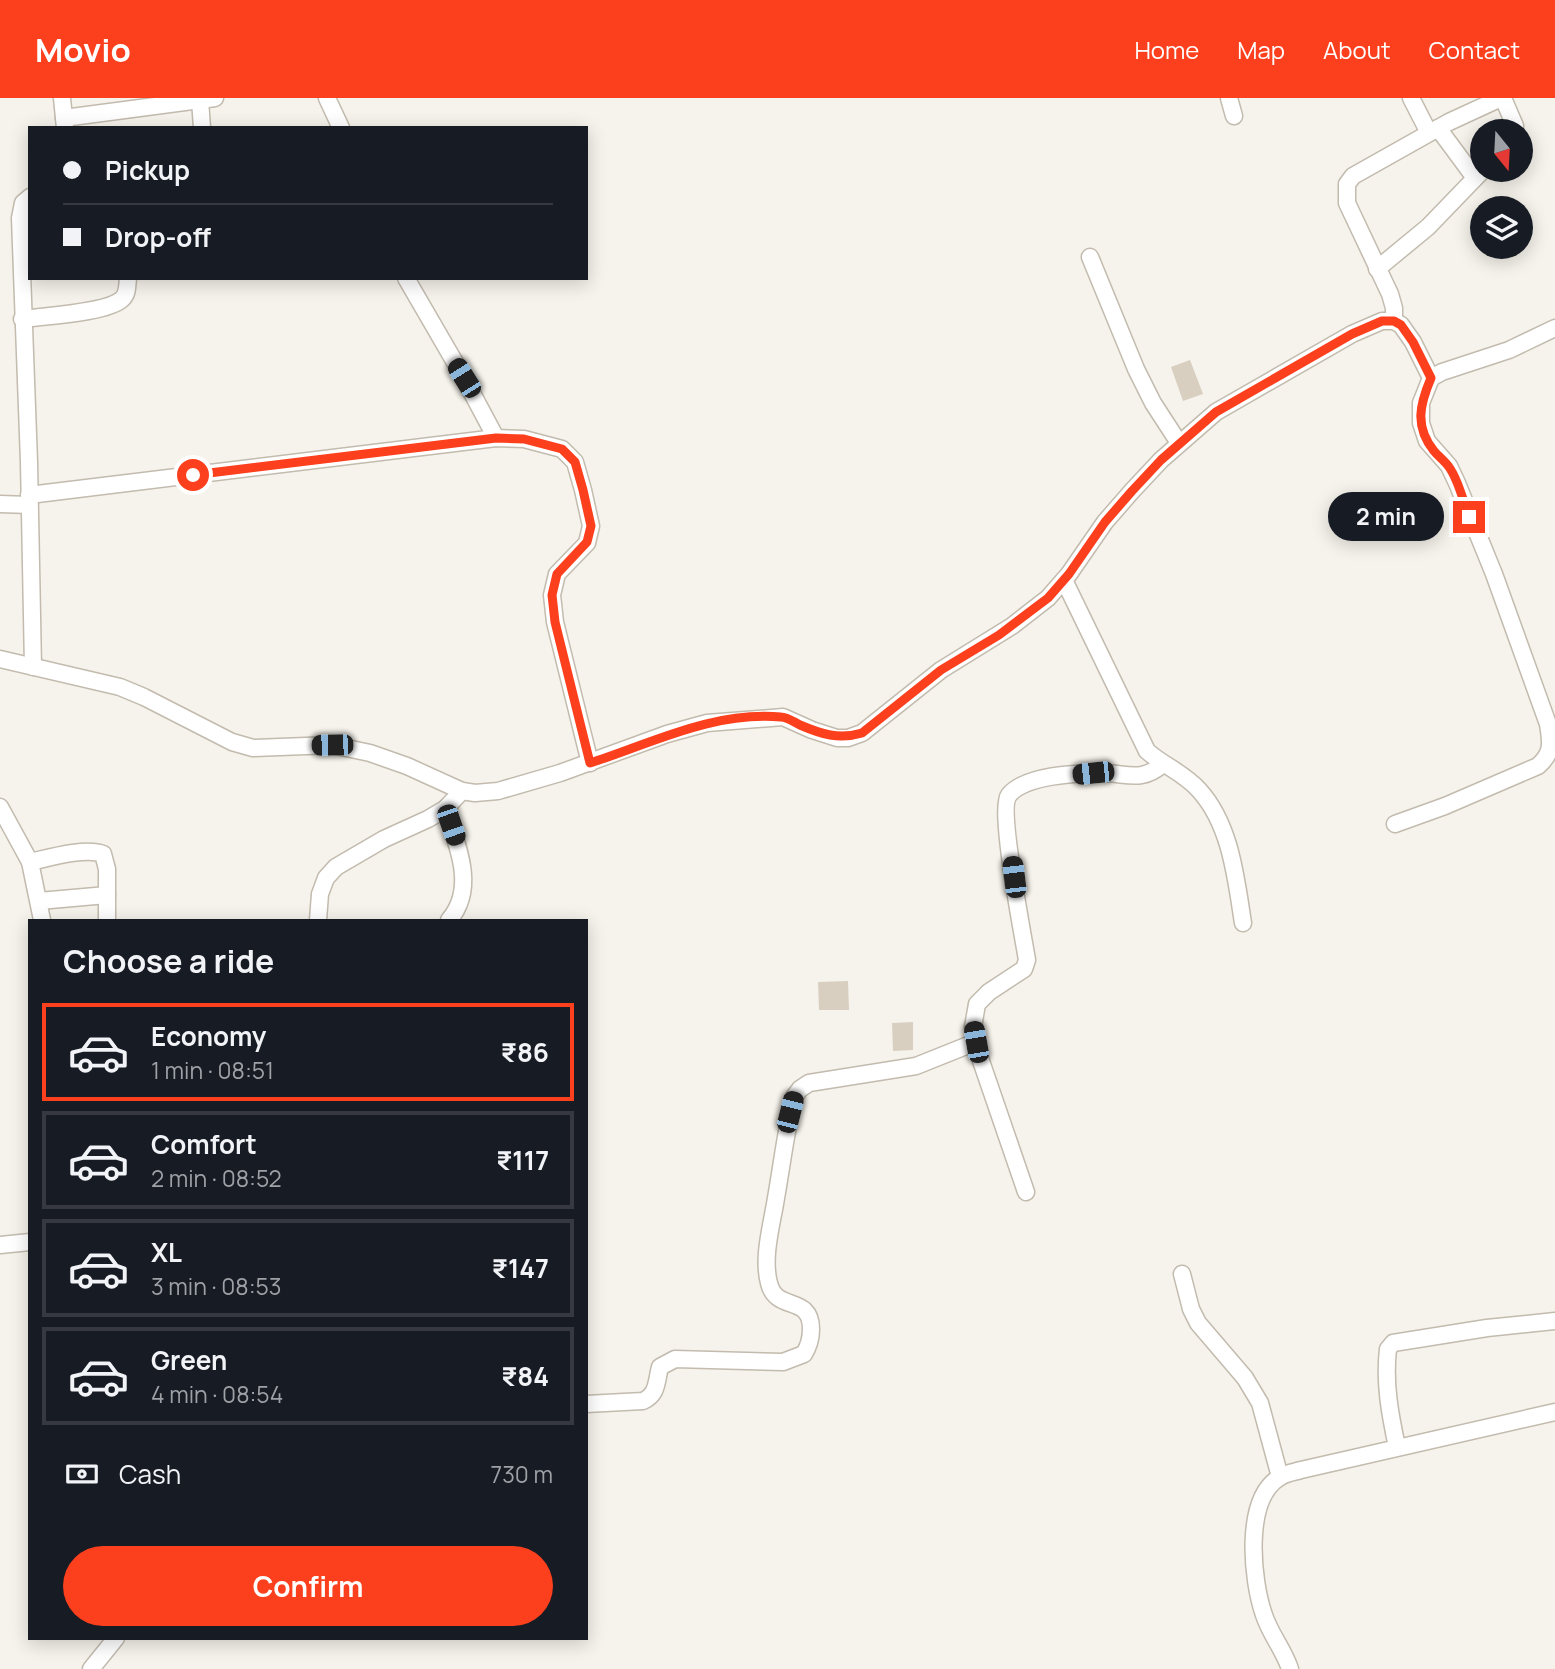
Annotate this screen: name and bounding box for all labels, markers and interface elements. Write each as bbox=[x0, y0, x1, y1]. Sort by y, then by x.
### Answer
text: Movio bbox=[35, 27, 131, 72]
text: Home bbox=[1134, 33, 1199, 66]
text: Map bbox=[1237, 33, 1285, 66]
text: About bbox=[1323, 33, 1391, 66]
text: Contact bbox=[1429, 33, 1520, 66]
north arrow bbox=[1470, 119, 1533, 182]
map controls bbox=[1470, 119, 1533, 259]
text: Pickup bbox=[105, 152, 190, 188]
button: layers bbox=[1470, 196, 1533, 259]
text: Drop-off bbox=[105, 219, 211, 255]
car bbox=[444, 355, 485, 401]
route start bbox=[177, 459, 209, 491]
callout: 2 min bbox=[1329, 492, 1444, 542]
text: 2 min bbox=[1356, 500, 1416, 532]
route end bbox=[1453, 501, 1485, 533]
car bbox=[311, 734, 354, 756]
car bbox=[1072, 760, 1115, 786]
car bbox=[435, 802, 468, 848]
car bbox=[1002, 855, 1027, 899]
text: Choose a ride bbox=[63, 939, 274, 983]
text: Economy bbox=[151, 1018, 266, 1054]
car bbox=[963, 1019, 990, 1065]
icon: car bbox=[67, 1021, 130, 1084]
text: ₹86 bbox=[501, 1034, 549, 1070]
text: 1 min · 08:51 bbox=[151, 1054, 274, 1086]
car bbox=[775, 1089, 806, 1135]
text: Comfort bbox=[151, 1126, 257, 1162]
icon: car bbox=[67, 1129, 130, 1192]
text: ₹117 bbox=[496, 1142, 549, 1178]
text: 2 min · 08:52 bbox=[151, 1162, 282, 1194]
text: XL bbox=[151, 1234, 182, 1270]
icon: car bbox=[67, 1237, 130, 1300]
text: ₹147 bbox=[492, 1250, 549, 1286]
text: 3 min · 08:53 bbox=[151, 1270, 282, 1302]
text: Green bbox=[151, 1342, 227, 1378]
icon: car bbox=[67, 1345, 130, 1408]
text: ₹84 bbox=[501, 1358, 549, 1394]
text: 4 min · 08:54 bbox=[151, 1378, 283, 1410]
icon: cash bbox=[63, 1455, 101, 1493]
text: Cash bbox=[119, 1456, 181, 1492]
text: 730 m bbox=[491, 1458, 553, 1490]
button: Confirm bbox=[63, 1546, 553, 1626]

